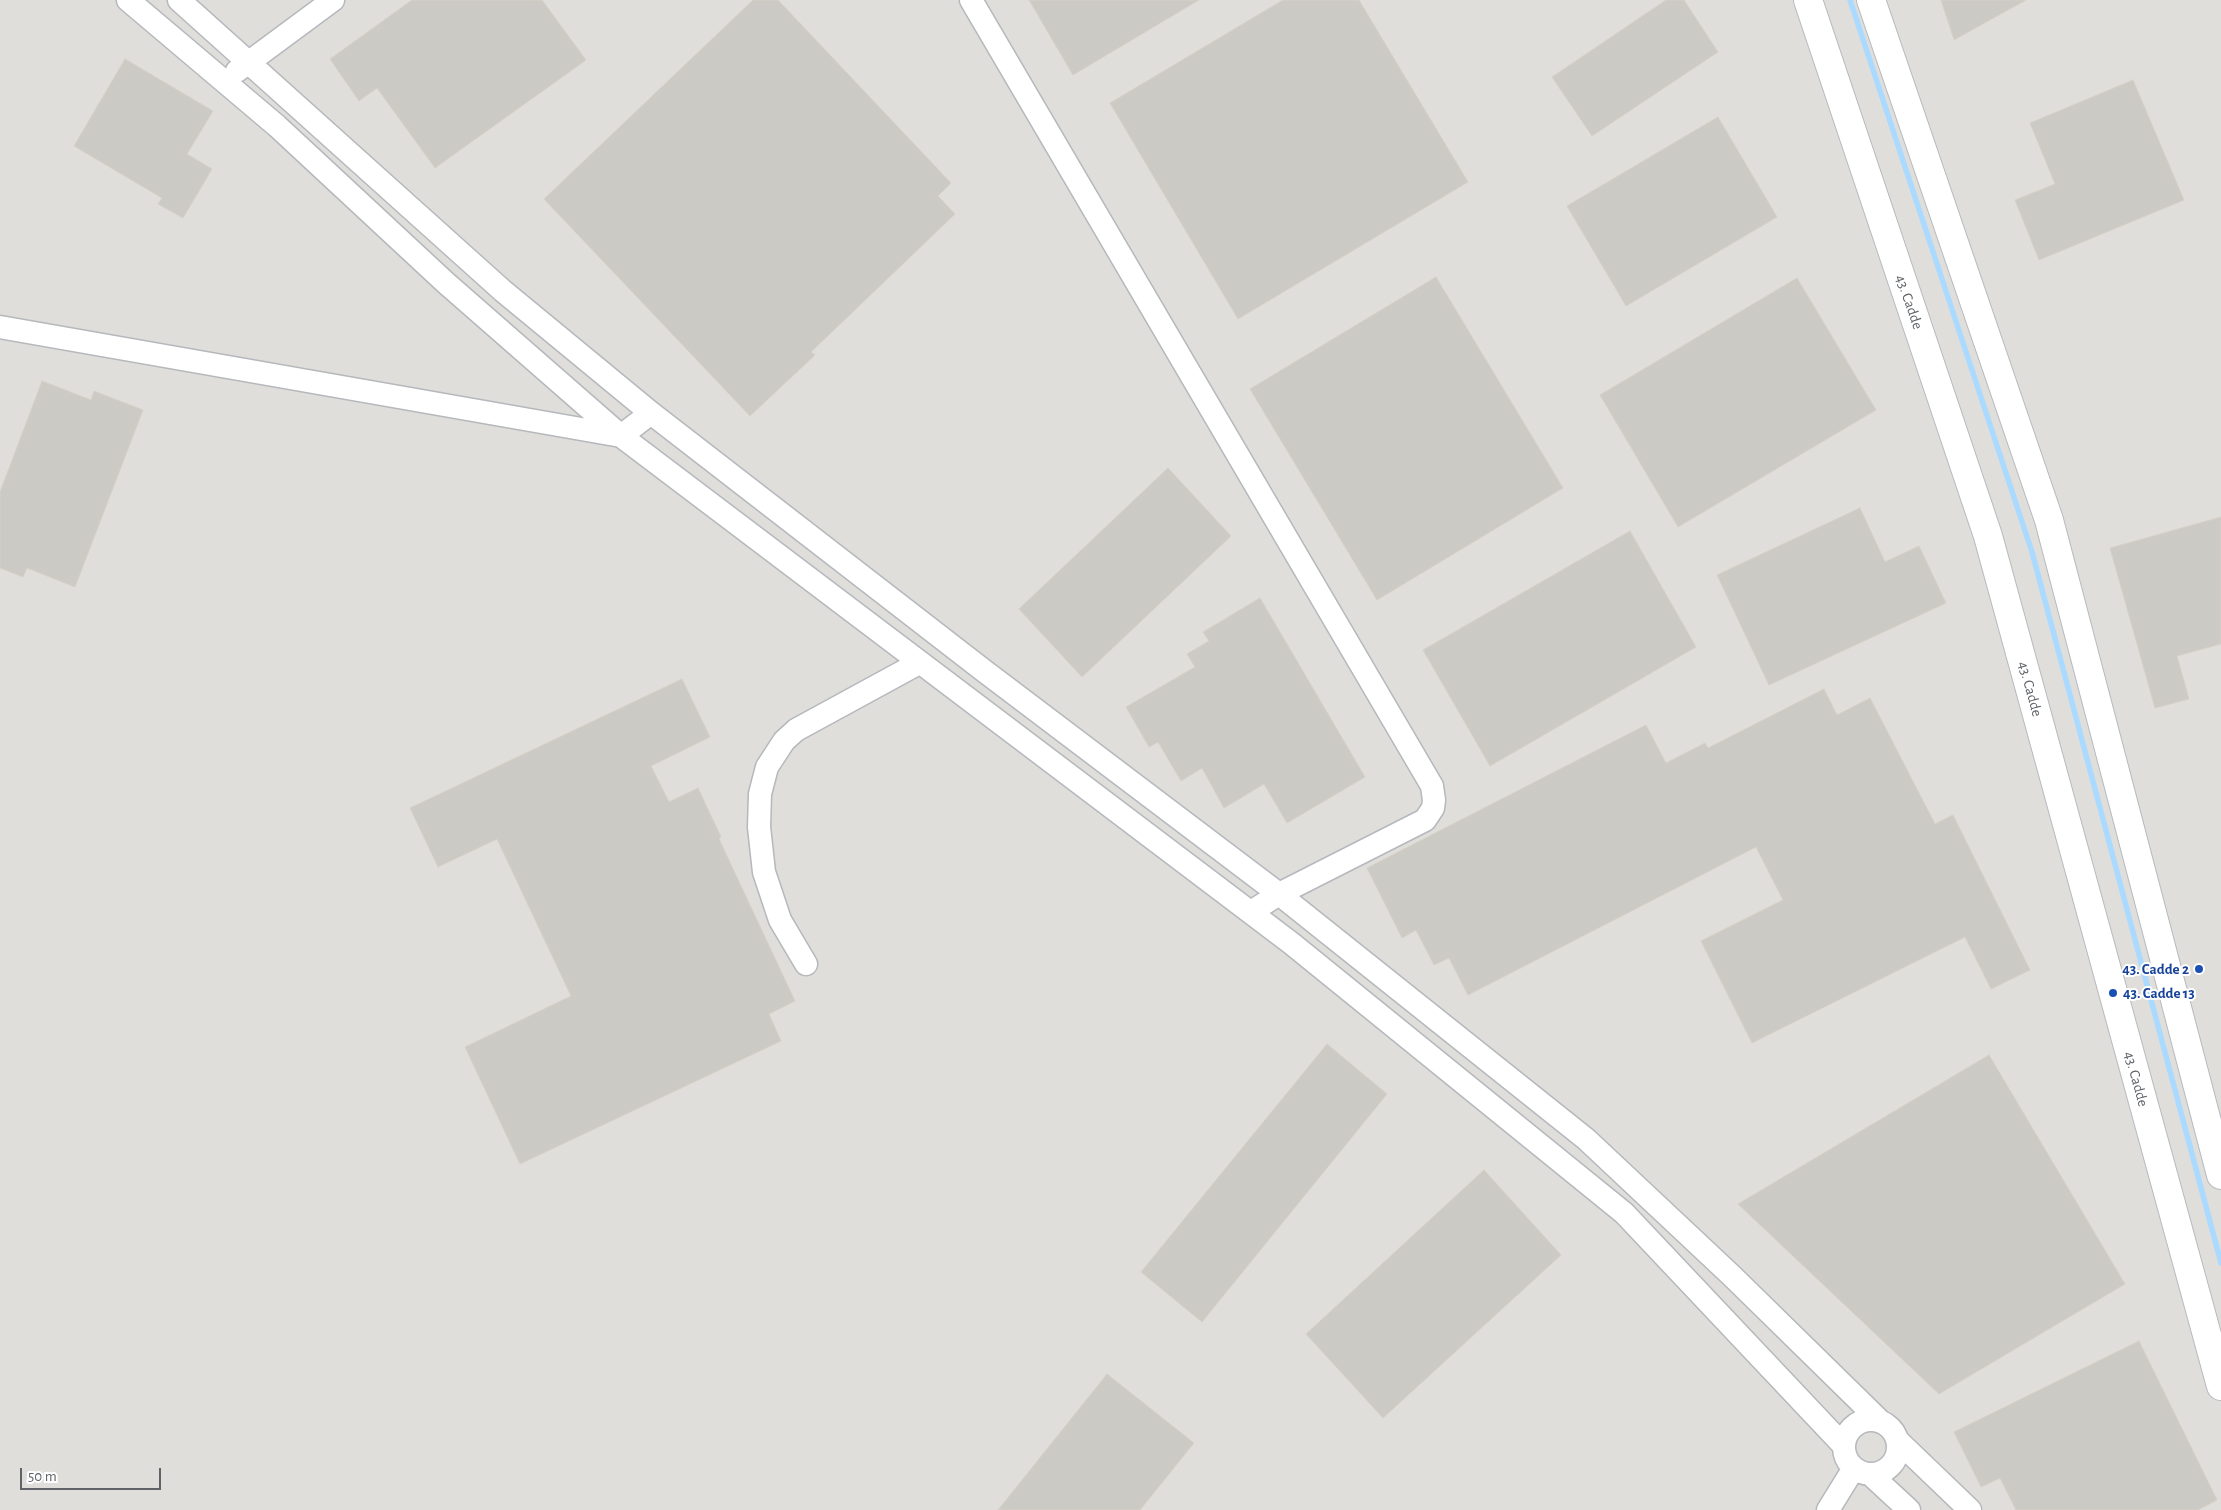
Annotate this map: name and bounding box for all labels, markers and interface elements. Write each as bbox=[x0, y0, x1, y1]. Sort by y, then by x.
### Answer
street label: 43. Cadde bbox=[1891, 272, 1927, 332]
street label: 43. Cadde bbox=[2014, 659, 2046, 719]
place label: 43. Cadde 2 bbox=[2122, 960, 2189, 978]
marker: 43. Cadde 2 bbox=[2193, 963, 2205, 975]
place label: 43. Cadde 13 bbox=[2123, 984, 2195, 1002]
marker: 43. Cadde 13 bbox=[2107, 987, 2119, 999]
street label: 43. Cadde bbox=[2120, 1049, 2152, 1109]
scale bar bbox=[22, 1458, 164, 1490]
text: 50 m bbox=[28, 1469, 57, 1484]

